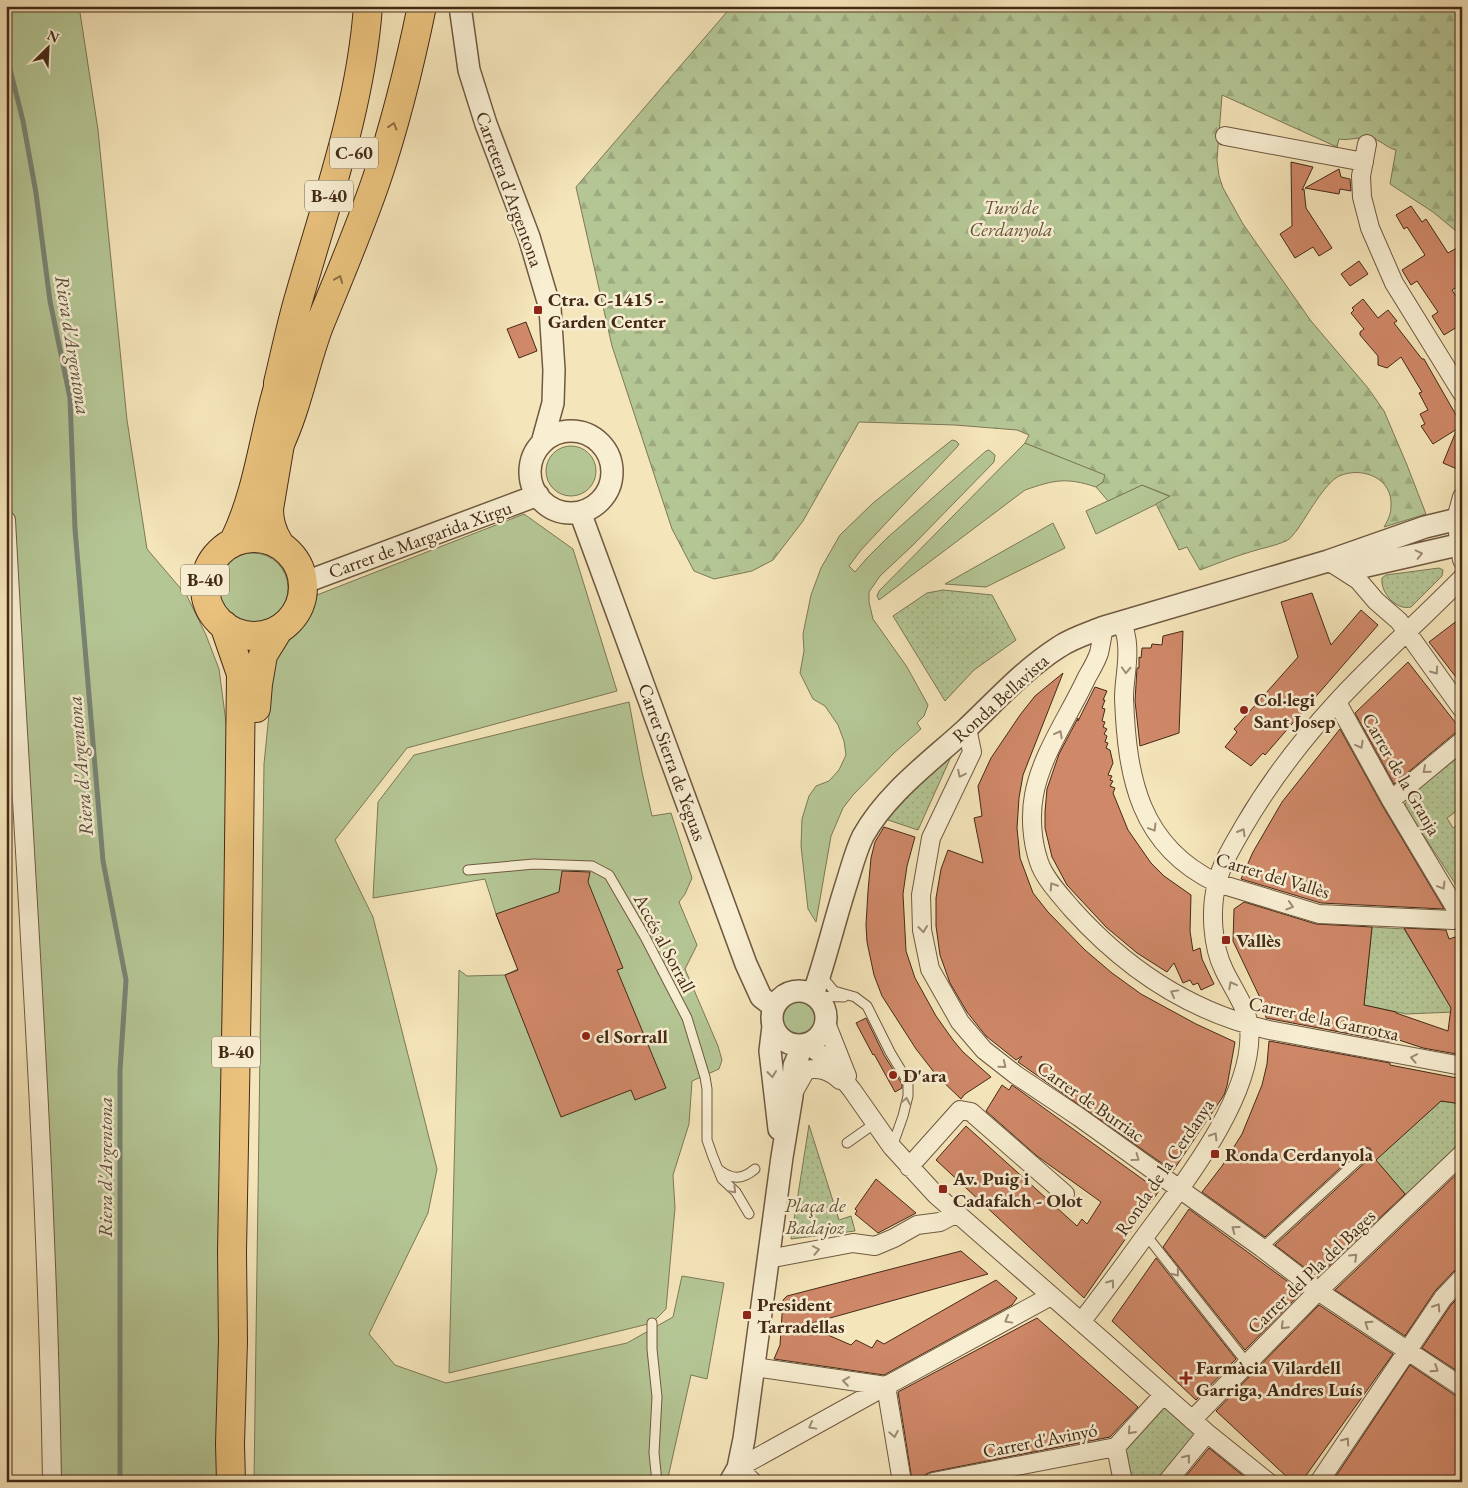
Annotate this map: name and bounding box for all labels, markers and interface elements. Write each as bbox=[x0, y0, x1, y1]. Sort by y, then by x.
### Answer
north arrow bbox=[22, 22, 72, 72]
text: N bbox=[44, 26, 63, 47]
street label: Carretera d'Argentona bbox=[470, 108, 549, 271]
one-way arrow bbox=[388, 122, 398, 130]
road number: C-60 bbox=[330, 138, 378, 168]
road number: B-40 bbox=[305, 180, 353, 212]
park label: Turó de Cerdanyola bbox=[969, 195, 1053, 242]
water label: Riera d'Argentona bbox=[49, 273, 97, 417]
one-way arrow bbox=[333, 275, 343, 284]
place label: Ctra. C-1415 - Garden Center bbox=[548, 287, 666, 334]
marker: Ctra. C-1415 - Garden Center bbox=[532, 304, 544, 316]
street label: Carrer de Margarida Xirgu bbox=[325, 495, 515, 584]
one-way arrow bbox=[1415, 549, 1424, 560]
road number: B-40 bbox=[181, 564, 229, 596]
street label: Ronda Bellavista bbox=[947, 648, 1054, 748]
one-way arrow bbox=[1429, 665, 1438, 674]
one-way arrow bbox=[1120, 666, 1131, 674]
street label: Carrer Sierra de Yeguas bbox=[632, 680, 713, 844]
place label: Col·legi Sant Josep bbox=[1254, 687, 1336, 734]
water label: Riera d'Argentona bbox=[61, 695, 99, 837]
marker: Col·legi Sant Josep bbox=[1238, 704, 1250, 716]
street label: Carrer de la Granja bbox=[1356, 708, 1447, 841]
one-way arrow bbox=[1053, 730, 1063, 739]
one-way arrow bbox=[1354, 740, 1364, 749]
one-way arrow bbox=[1423, 765, 1432, 774]
one-way arrow bbox=[957, 769, 967, 778]
one-way arrow bbox=[1147, 822, 1157, 831]
one-way arrow bbox=[1235, 828, 1245, 837]
street label: Carrer del Vallès bbox=[1213, 846, 1333, 905]
one-way arrow bbox=[1436, 880, 1446, 889]
one-way arrow bbox=[1050, 882, 1059, 892]
street label: Accés al Sorrall bbox=[628, 888, 701, 998]
one-way arrow bbox=[1285, 901, 1294, 911]
one-way arrow bbox=[917, 925, 928, 933]
place label: Vallès bbox=[1236, 928, 1281, 953]
marker: Vallès bbox=[1220, 934, 1232, 946]
one-way arrow bbox=[1228, 981, 1238, 990]
one-way arrow bbox=[1170, 989, 1179, 999]
street label: Carrer de la Garrotxa bbox=[1246, 990, 1402, 1047]
place label: el Sorrall bbox=[596, 1024, 668, 1049]
marker: el Sorrall bbox=[580, 1030, 592, 1042]
road number: B-40 bbox=[212, 1036, 260, 1068]
one-way arrow bbox=[1409, 1053, 1418, 1064]
street label: Carrer de Burriac bbox=[1032, 1055, 1150, 1148]
one-way arrow bbox=[997, 1059, 1006, 1067]
place label: D'ara bbox=[903, 1063, 947, 1088]
marker: D'ara bbox=[887, 1069, 899, 1081]
one-way arrow bbox=[766, 1071, 777, 1079]
street label: Ronda de la Cerdanya bbox=[1109, 1094, 1220, 1241]
one-way arrow bbox=[901, 1096, 911, 1105]
water label: Riera d'Argentona bbox=[92, 1097, 118, 1237]
one-way arrow bbox=[1208, 1132, 1217, 1142]
place label: Ronda Cerdanyola bbox=[1225, 1142, 1374, 1167]
marker: Ronda Cerdanyola bbox=[1209, 1148, 1221, 1160]
one-way arrow bbox=[1130, 1152, 1140, 1161]
place label: Av. Puig i Cadafalch - Olot bbox=[952, 1166, 1083, 1213]
marker: Av. Puig i Cadafalch - Olot bbox=[937, 1183, 949, 1195]
one-way arrow bbox=[727, 1184, 736, 1193]
park label: Plaça de Badajoz bbox=[785, 1193, 846, 1240]
street label: Carrer del Pla del Bages bbox=[1242, 1204, 1381, 1339]
one-way arrow bbox=[1232, 1226, 1241, 1235]
one-way arrow bbox=[812, 1245, 820, 1255]
one-way arrow bbox=[1348, 1254, 1357, 1263]
one-way arrow bbox=[1171, 1267, 1179, 1276]
one-way arrow bbox=[1105, 1279, 1114, 1289]
place label: President Tarradellas bbox=[757, 1292, 845, 1339]
one-way arrow bbox=[1431, 1303, 1440, 1312]
marker: President Tarradellas bbox=[741, 1309, 753, 1321]
one-way arrow bbox=[1005, 1313, 1014, 1323]
one-way arrow bbox=[1281, 1320, 1290, 1329]
one-way arrow bbox=[1364, 1321, 1373, 1330]
place label: Farmàcia Vilardell Garriga, Andres Luís bbox=[1196, 1355, 1362, 1402]
one-way arrow bbox=[1429, 1363, 1439, 1372]
marker: Farmàcia Vilardell Garriga, Andres Luís bbox=[1180, 1372, 1192, 1384]
one-way arrow bbox=[841, 1376, 850, 1386]
street label: Carrer d'Avinyó bbox=[981, 1417, 1099, 1464]
one-way arrow bbox=[808, 1420, 817, 1430]
one-way arrow bbox=[1128, 1426, 1137, 1435]
one-way arrow bbox=[889, 1430, 899, 1438]
one-way arrow bbox=[1340, 1437, 1349, 1447]
one-way arrow bbox=[1181, 1454, 1190, 1463]

